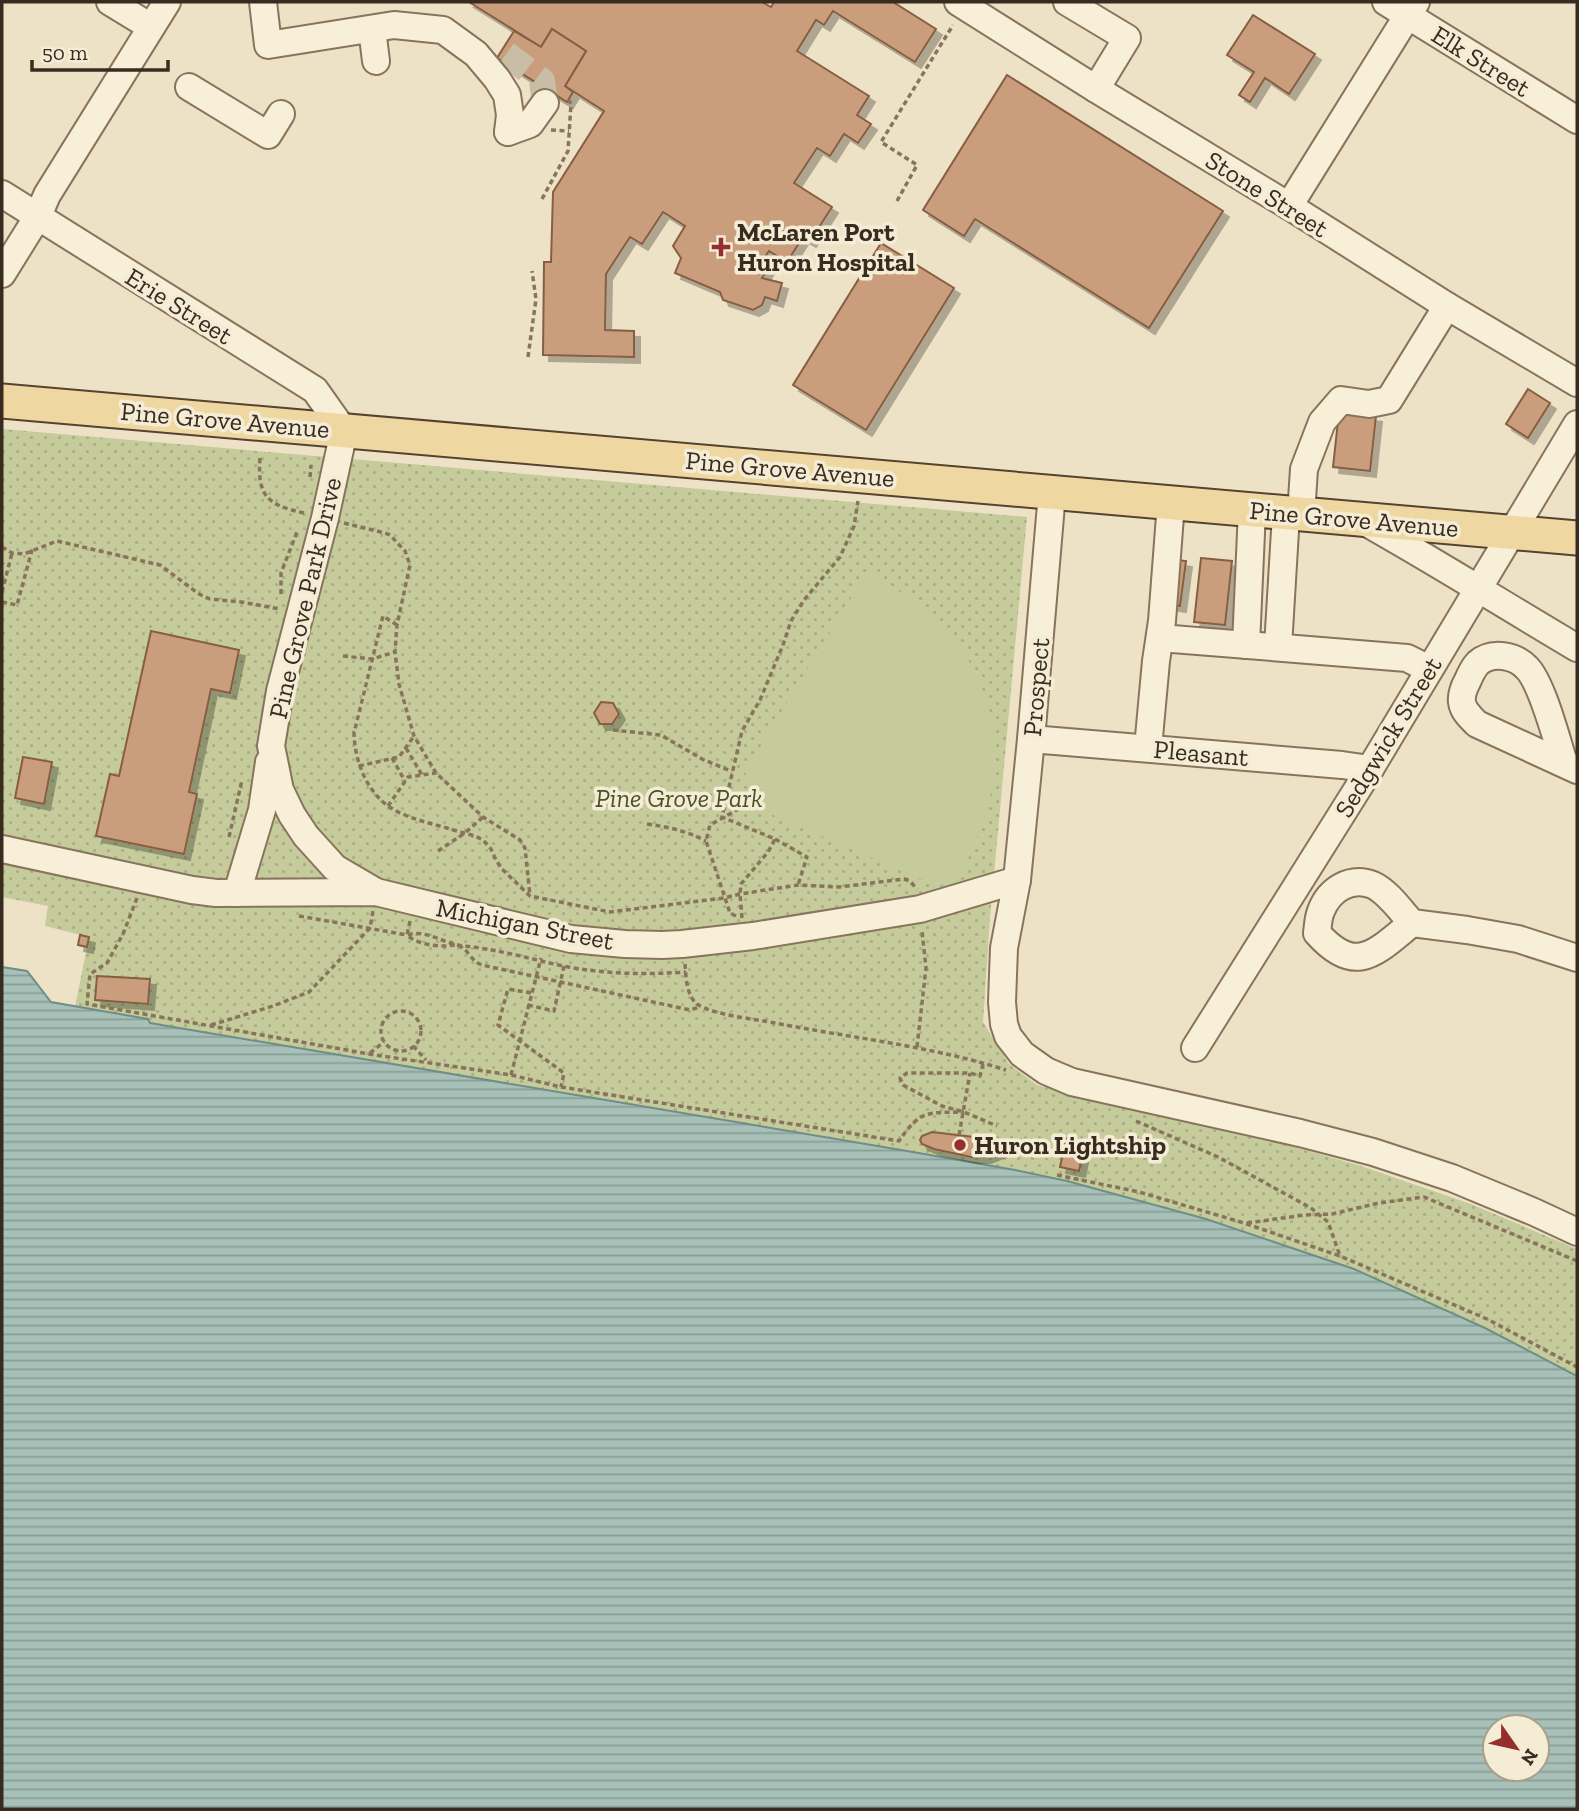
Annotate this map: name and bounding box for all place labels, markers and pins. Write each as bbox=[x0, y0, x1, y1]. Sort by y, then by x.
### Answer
place label: McLaren Port Huron Hospital bbox=[737, 216, 915, 278]
marker: McLaren Port Huron Hospital bbox=[711, 237, 731, 257]
place label: Huron Lightship bbox=[974, 1129, 1166, 1161]
marker: Huron Lightship bbox=[952, 1137, 968, 1153]

